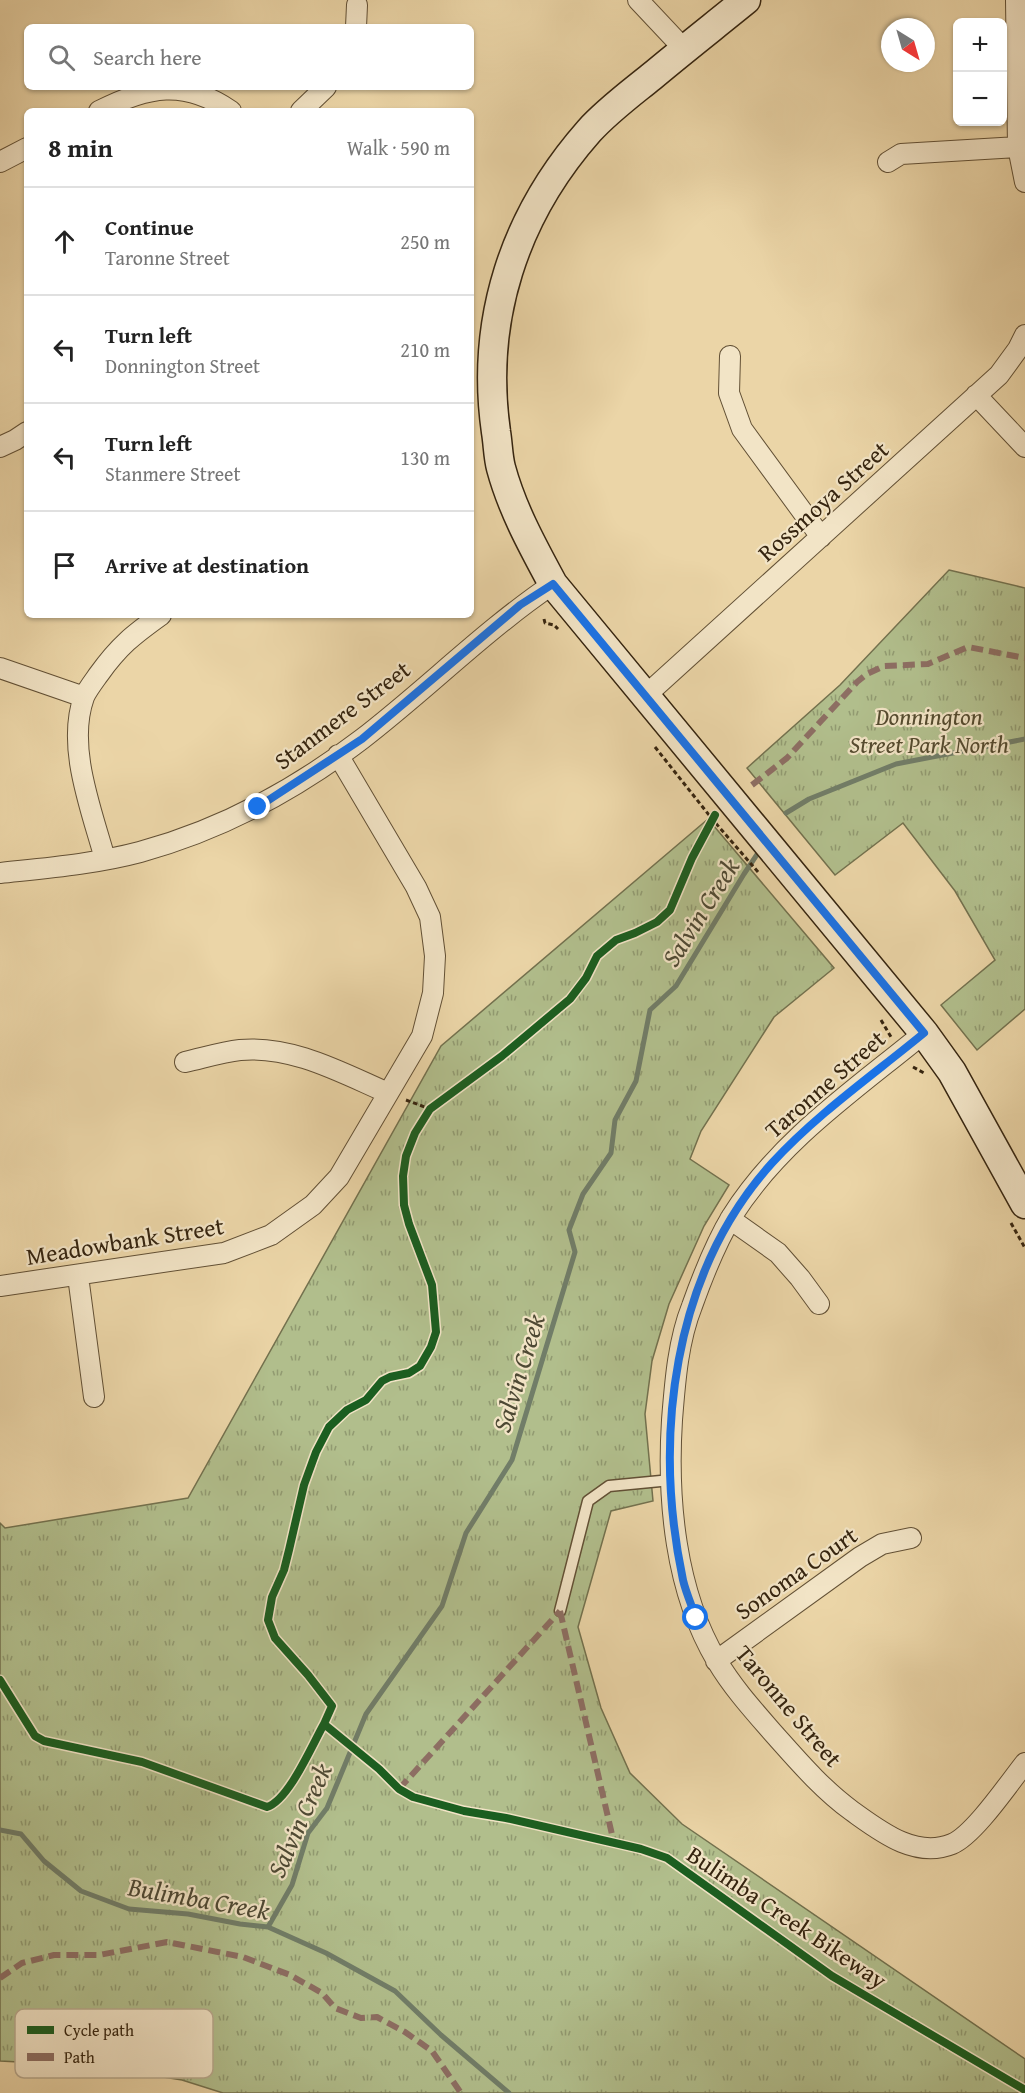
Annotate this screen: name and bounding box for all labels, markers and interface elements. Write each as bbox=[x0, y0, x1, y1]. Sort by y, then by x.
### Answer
north arrow bbox=[881, 18, 935, 72]
map controls bbox=[953, 18, 1007, 126]
button: + bbox=[953, 18, 1007, 72]
search box bbox=[24, 24, 474, 90]
icon: search bbox=[45, 41, 78, 74]
text: Search here bbox=[93, 41, 202, 73]
button: − bbox=[953, 72, 1007, 126]
text: 8 min bbox=[48, 128, 113, 167]
text: Walk · 590 m bbox=[347, 133, 450, 162]
text: Continue bbox=[105, 211, 194, 243]
icon: ahead bbox=[48, 225, 81, 258]
text: 250 m bbox=[400, 227, 450, 256]
text: Taronne Street bbox=[105, 243, 230, 272]
text: Turn left bbox=[105, 319, 192, 351]
icon: left bbox=[48, 333, 81, 366]
text: 210 m bbox=[400, 335, 450, 364]
text: Donnington Street bbox=[105, 351, 260, 380]
text: Turn left bbox=[105, 427, 192, 459]
street label: Rossmoya Street bbox=[750, 432, 897, 570]
icon: left bbox=[48, 441, 81, 474]
text: 130 m bbox=[400, 443, 450, 472]
text: Stanmere Street bbox=[105, 459, 241, 488]
icon: arrive bbox=[48, 549, 81, 582]
text: Arrive at destination bbox=[105, 549, 309, 581]
street label: Stanmere Street bbox=[267, 652, 418, 778]
park label: Donnington Street Park North bbox=[849, 699, 1009, 762]
route end bbox=[244, 793, 270, 819]
water label: Salvin Creek bbox=[651, 850, 749, 974]
street label: Taronne Street bbox=[757, 1021, 893, 1146]
street label: Meadowbank Street bbox=[24, 1208, 227, 1274]
water label: Salvin Creek bbox=[482, 1309, 554, 1437]
street label: Sonoma Court bbox=[728, 1517, 865, 1628]
route start bbox=[682, 1604, 708, 1630]
street label: Taronne Street bbox=[727, 1637, 851, 1775]
water label: Salvin Creek bbox=[256, 1756, 342, 1884]
street label: Bulimba Creek Bikeway bbox=[680, 1837, 894, 1997]
water label: Bulimba Creek bbox=[124, 1866, 273, 1930]
legend bbox=[15, 2009, 213, 2078]
text: Cycle path bbox=[64, 2018, 134, 2042]
text: Path bbox=[64, 2045, 95, 2069]

